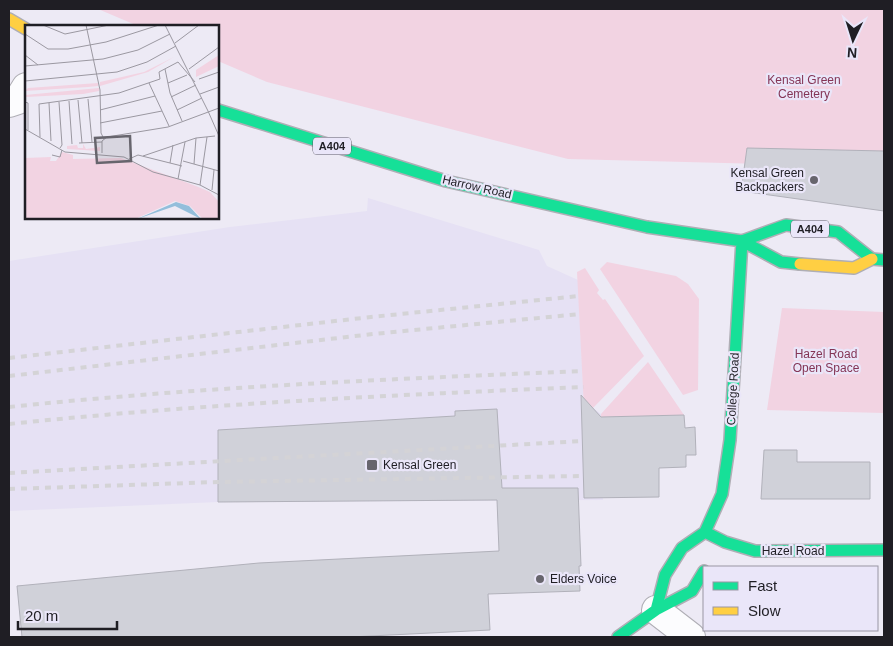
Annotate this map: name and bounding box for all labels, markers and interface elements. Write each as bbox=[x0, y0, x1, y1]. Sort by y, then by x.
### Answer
north arrow bbox=[828, 15, 878, 65]
inset map bbox=[25, 25, 219, 219]
text: N bbox=[846, 45, 858, 61]
park label: Kensal Green Cemetery bbox=[767, 73, 841, 101]
road number: A404 bbox=[313, 138, 351, 154]
place label: Kensal Green Backpackers bbox=[731, 166, 804, 194]
street label: Harrow Road bbox=[441, 172, 513, 202]
marker: Kensal Green Backpackers bbox=[808, 174, 820, 186]
road number: A404 bbox=[791, 220, 829, 238]
park label: Hazel Road Open Space bbox=[793, 347, 860, 375]
street label: College Road bbox=[724, 352, 742, 426]
marker: Kensal Green bbox=[365, 458, 379, 472]
place label: Kensal Green bbox=[383, 458, 456, 472]
street label: Hazel Road bbox=[762, 544, 824, 558]
legend bbox=[703, 566, 878, 631]
place label: Elders Voice bbox=[550, 572, 617, 586]
marker: Elders Voice bbox=[534, 573, 546, 585]
text: Fast bbox=[748, 577, 778, 594]
scale bar bbox=[18, 598, 116, 630]
text: Slow bbox=[748, 602, 781, 619]
text: 20 m bbox=[25, 607, 58, 624]

